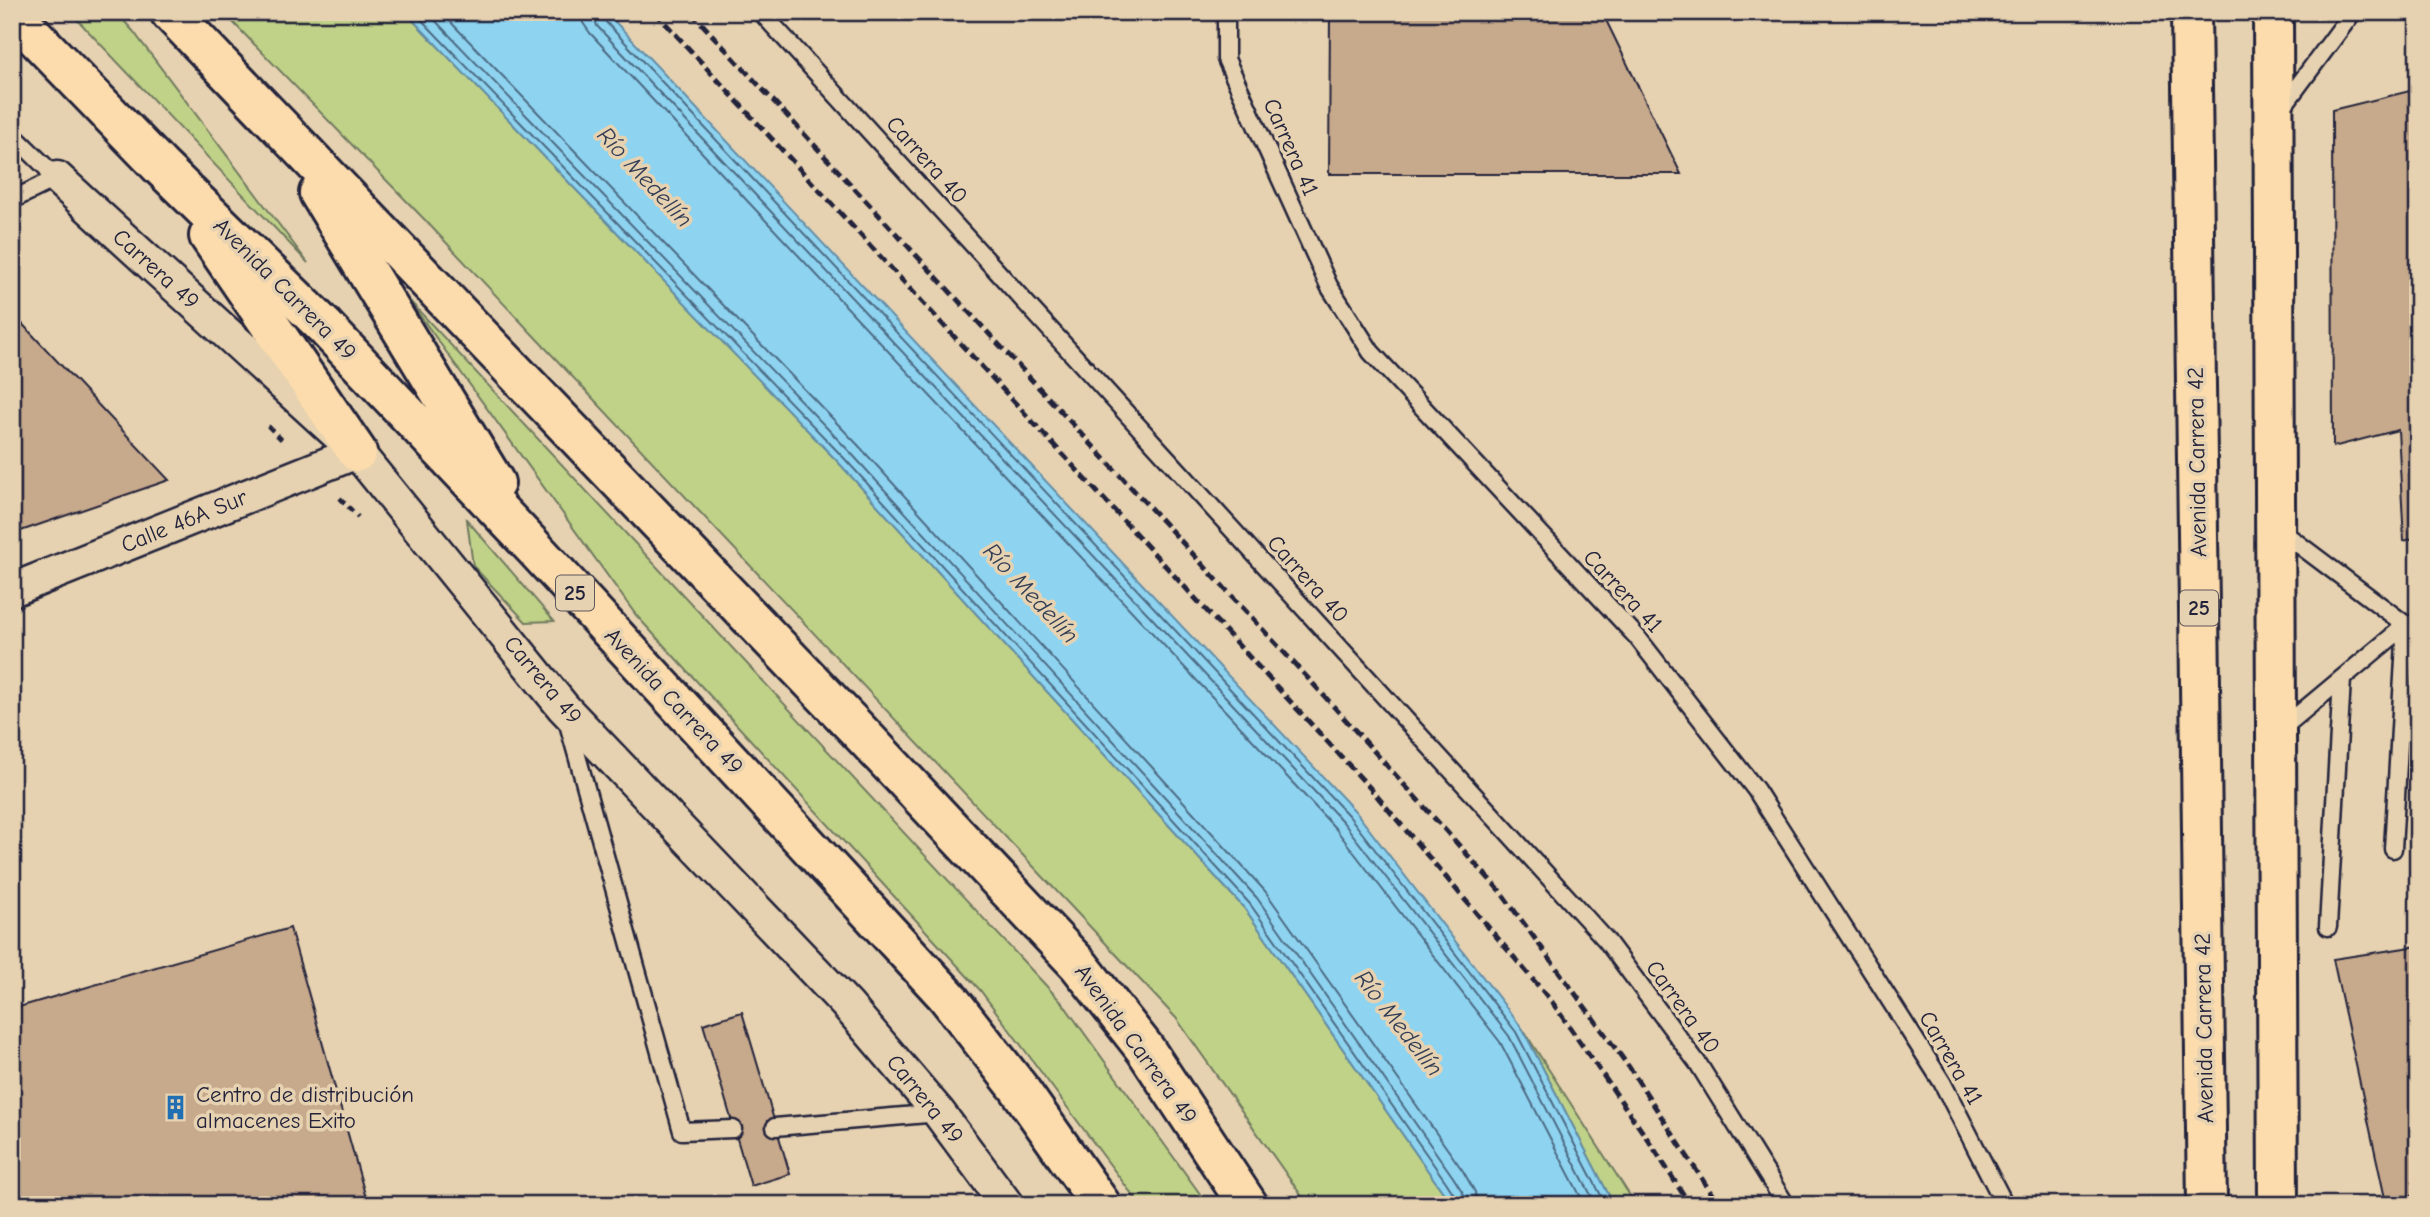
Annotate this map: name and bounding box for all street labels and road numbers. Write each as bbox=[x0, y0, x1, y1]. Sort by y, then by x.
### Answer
street label: Carrera 41 bbox=[1258, 94, 1324, 200]
street label: Carrera 40 bbox=[881, 111, 973, 209]
street label: Avenida Carrera 49 bbox=[208, 212, 362, 366]
street label: Carrera 49 bbox=[107, 223, 205, 315]
street label: Avenida Carrera 42 bbox=[2182, 367, 2212, 557]
street label: Calle 46A Sur bbox=[117, 483, 252, 559]
street label: Carrera 40 bbox=[1262, 530, 1354, 628]
street label: Carrera 41 bbox=[1578, 544, 1668, 638]
road number: 25 bbox=[556, 576, 594, 610]
road number: 25 bbox=[2180, 590, 2218, 626]
street label: Avenida Carrera 49 bbox=[599, 622, 749, 780]
street label: Carrera 49 bbox=[498, 630, 588, 730]
street label: Avenida Carrera 42 bbox=[2189, 933, 2219, 1123]
street label: Carrera 40 bbox=[1640, 955, 1726, 1059]
street label: Avenida Carrera 49 bbox=[1069, 959, 1203, 1129]
street label: Carrera 41 bbox=[1913, 1006, 1989, 1110]
street label: Carrera 49 bbox=[881, 1049, 969, 1149]

